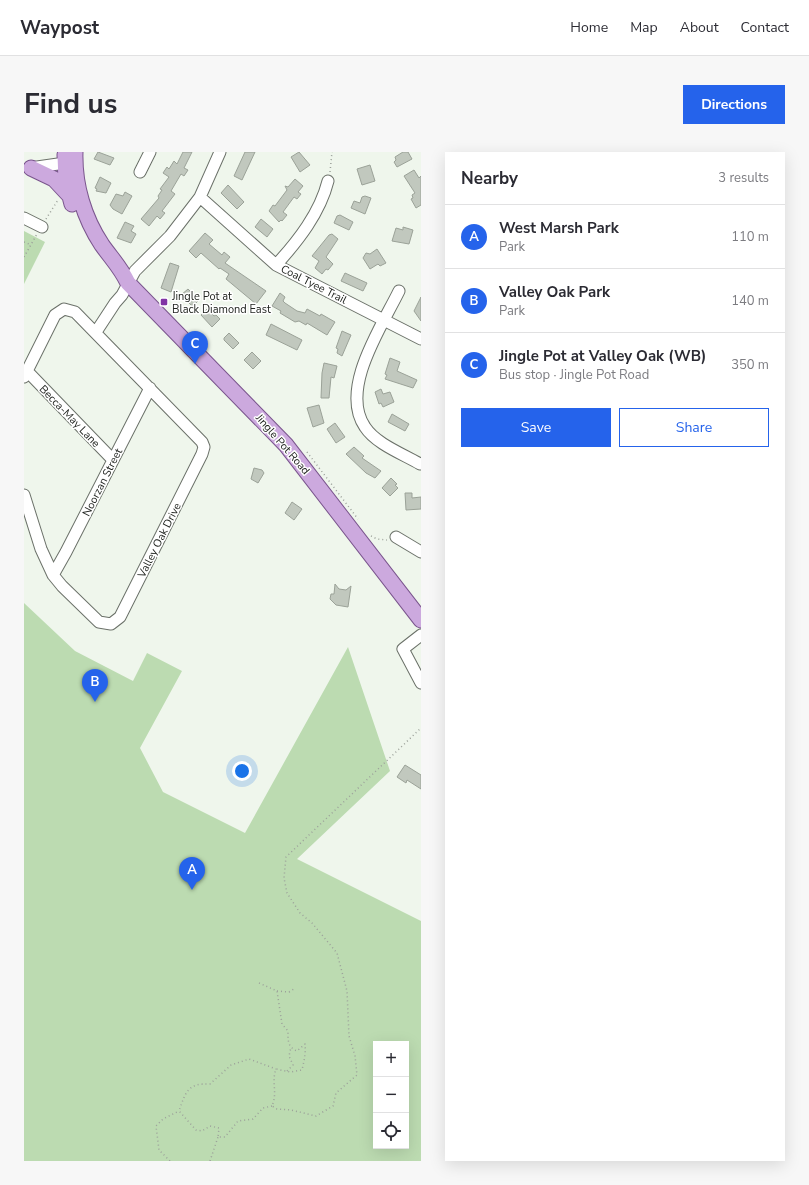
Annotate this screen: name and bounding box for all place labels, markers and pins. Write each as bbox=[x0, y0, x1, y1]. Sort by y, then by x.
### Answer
place label: Jingle Pot at Black Diamond East bbox=[171, 289, 271, 317]
marker: Jingle Pot at Black Diamond East bbox=[159, 297, 169, 307]
pin: C bbox=[182, 331, 208, 364]
pin: B bbox=[82, 669, 108, 702]
pin: A bbox=[179, 857, 205, 890]

